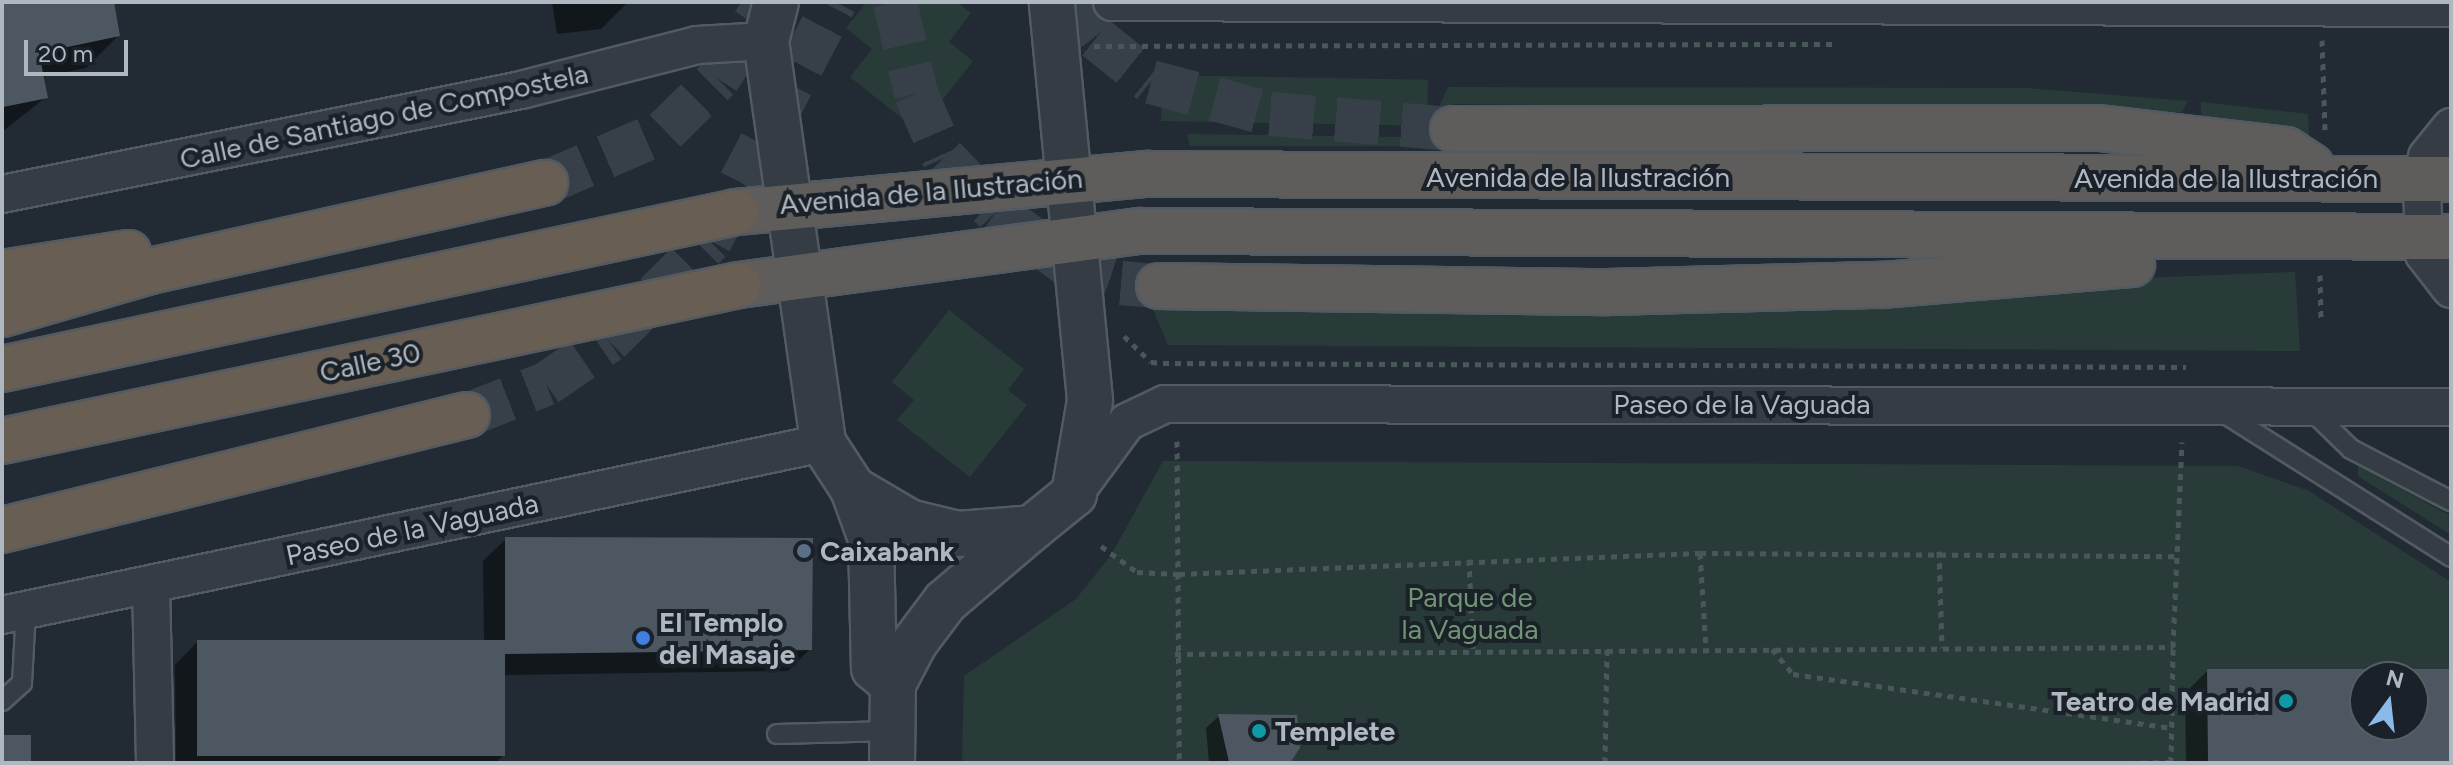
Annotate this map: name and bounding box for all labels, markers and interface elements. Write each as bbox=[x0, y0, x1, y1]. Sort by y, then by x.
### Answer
scale bar bbox=[28, 24, 132, 74]
text: 20 m bbox=[38, 39, 93, 68]
street label: Calle de Santiago de Compostela bbox=[177, 56, 591, 176]
street label: Avenida de la Ilustración bbox=[1426, 160, 1730, 194]
street label: Avenida de la Ilustración bbox=[778, 161, 1084, 221]
street label: Avenida de la Ilustración bbox=[2074, 161, 2378, 195]
street label: Calle 30 bbox=[317, 335, 423, 389]
street label: Paseo de la Vaguada bbox=[1613, 387, 1871, 421]
street label: Paseo de la Vaguada bbox=[283, 486, 541, 572]
place label: Caixabank bbox=[820, 534, 955, 568]
marker: Caixabank bbox=[795, 542, 813, 560]
park label: Parque de la Vaguada bbox=[1402, 580, 1538, 646]
place label: El Templo del Masaje bbox=[659, 605, 795, 671]
marker: El Templo del Masaje bbox=[634, 629, 652, 647]
north arrow bbox=[2349, 661, 2429, 741]
text: N bbox=[2383, 664, 2407, 695]
place label: Teatro de Madrid bbox=[2051, 684, 2270, 718]
marker: Teatro de Madrid bbox=[2277, 692, 2295, 710]
place label: Templete bbox=[1275, 714, 1395, 748]
marker: Templete bbox=[1250, 722, 1268, 740]

